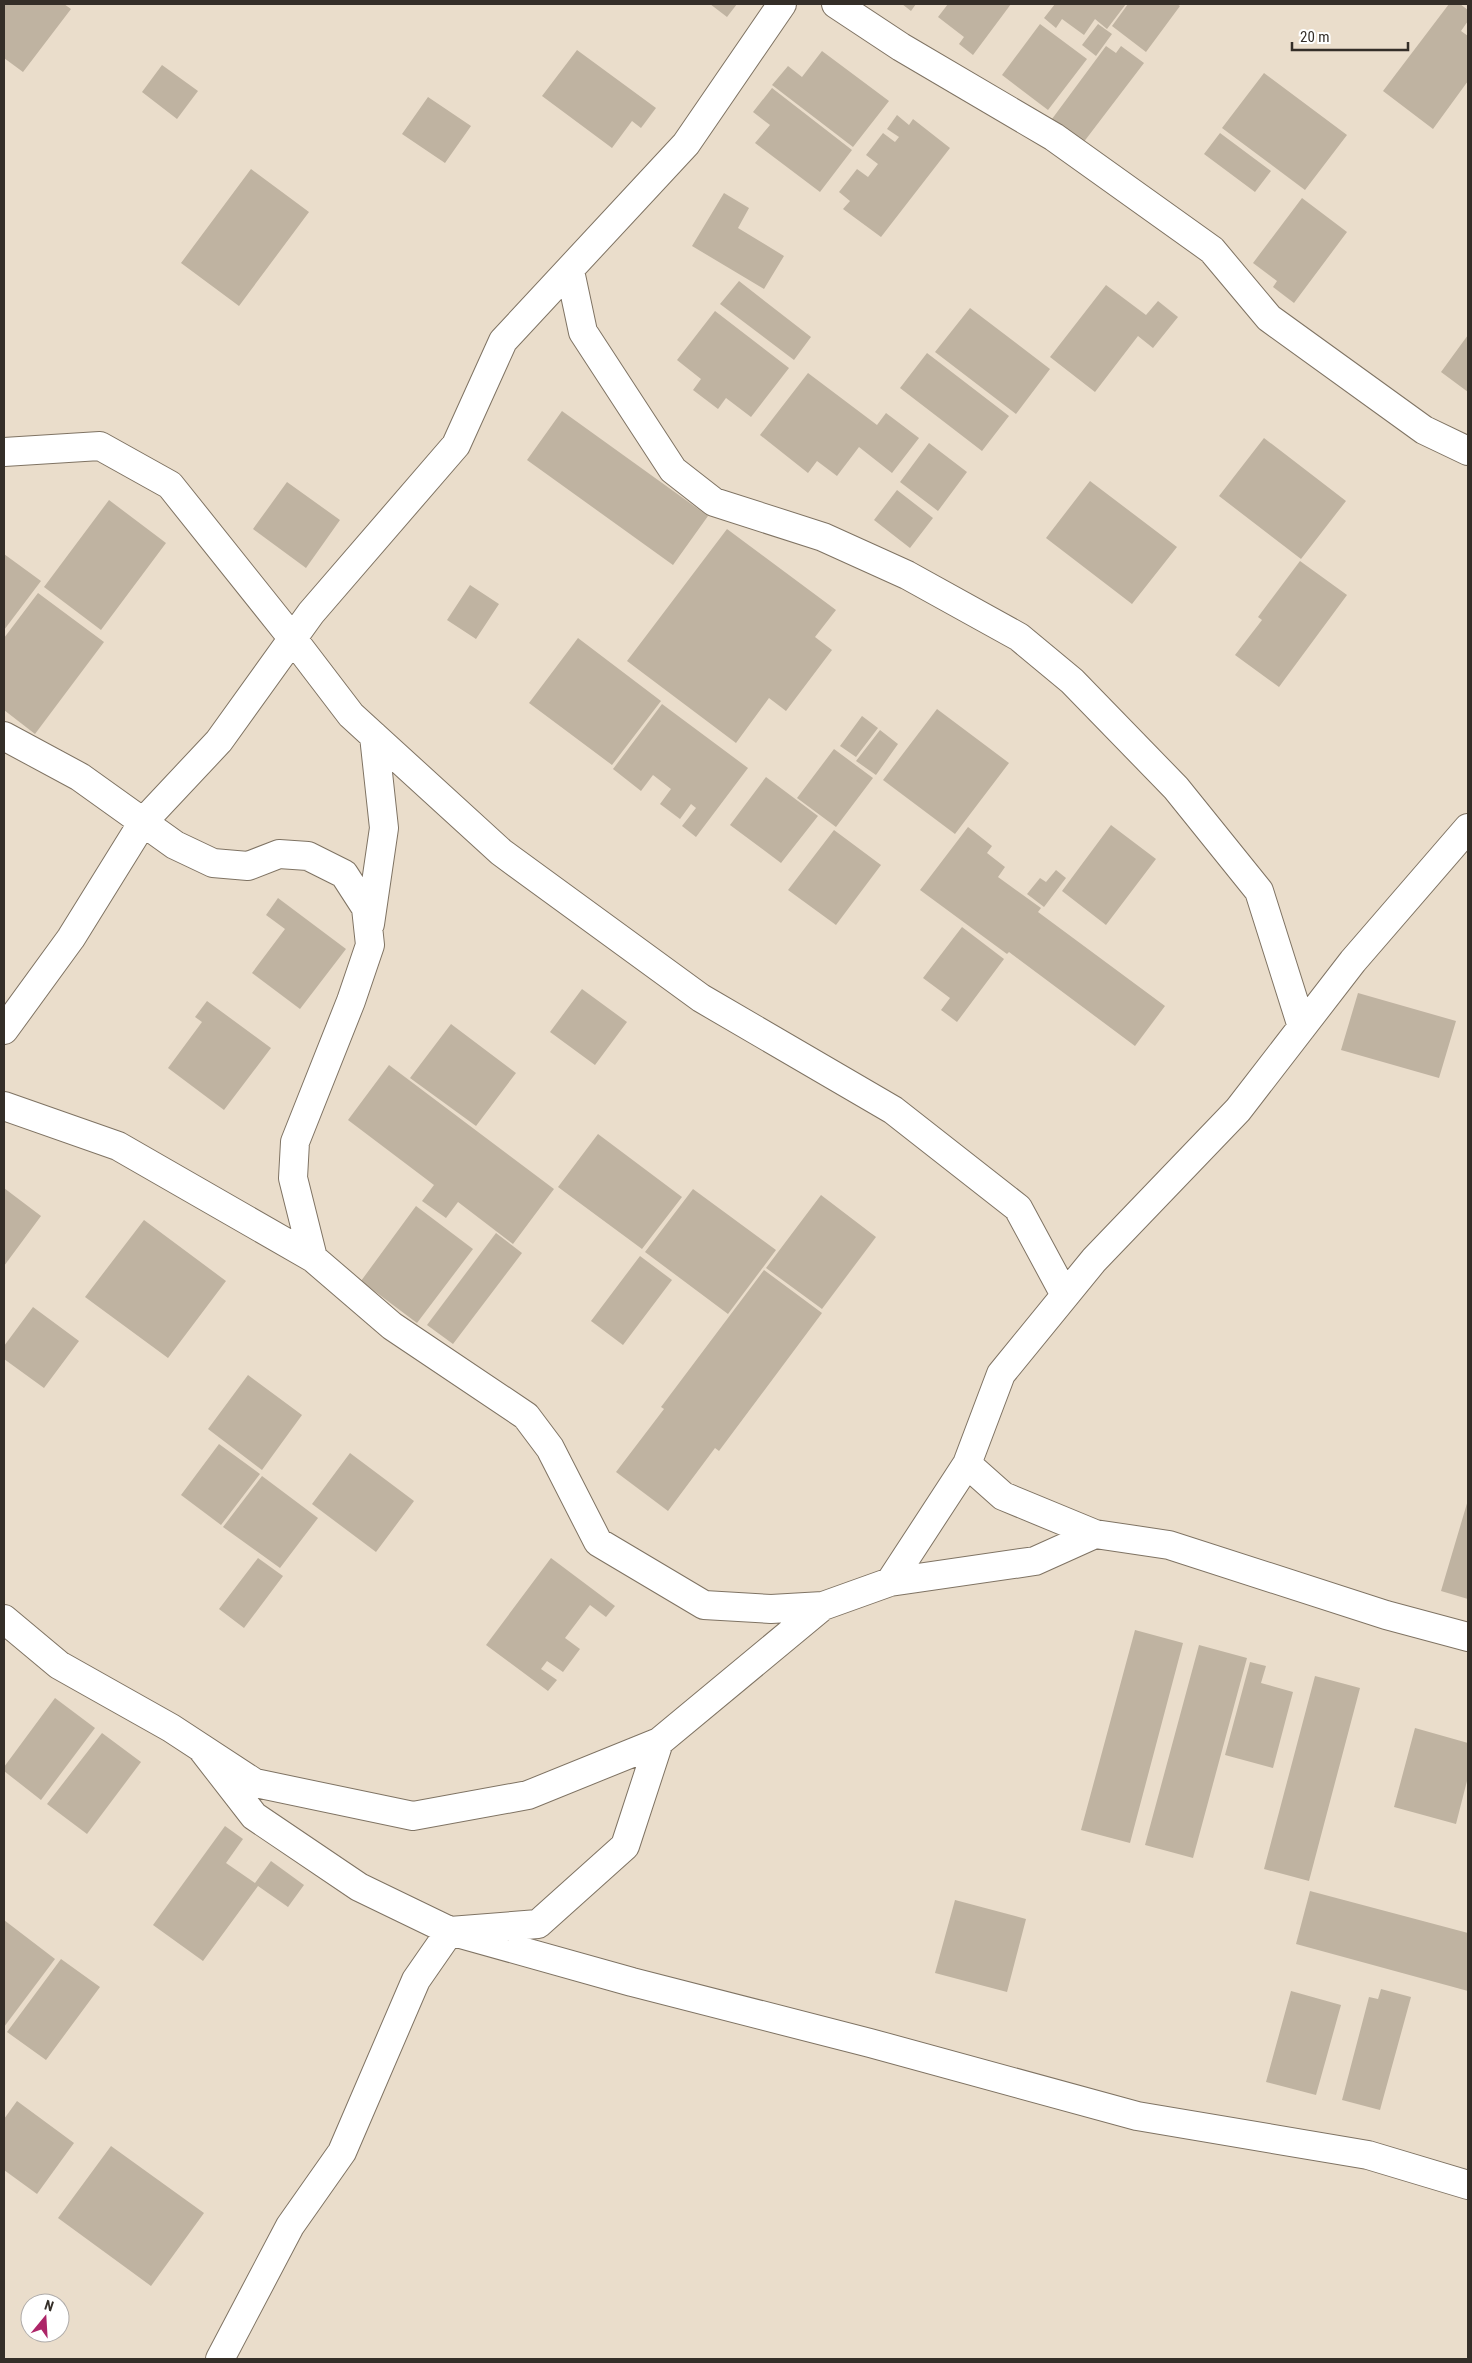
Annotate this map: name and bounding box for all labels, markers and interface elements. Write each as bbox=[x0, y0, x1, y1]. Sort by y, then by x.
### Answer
scale bar bbox=[1292, 20, 1408, 52]
text: 20 m bbox=[1300, 28, 1330, 46]
north arrow bbox=[20, 2293, 70, 2343]
text: N bbox=[42, 2297, 56, 2315]

